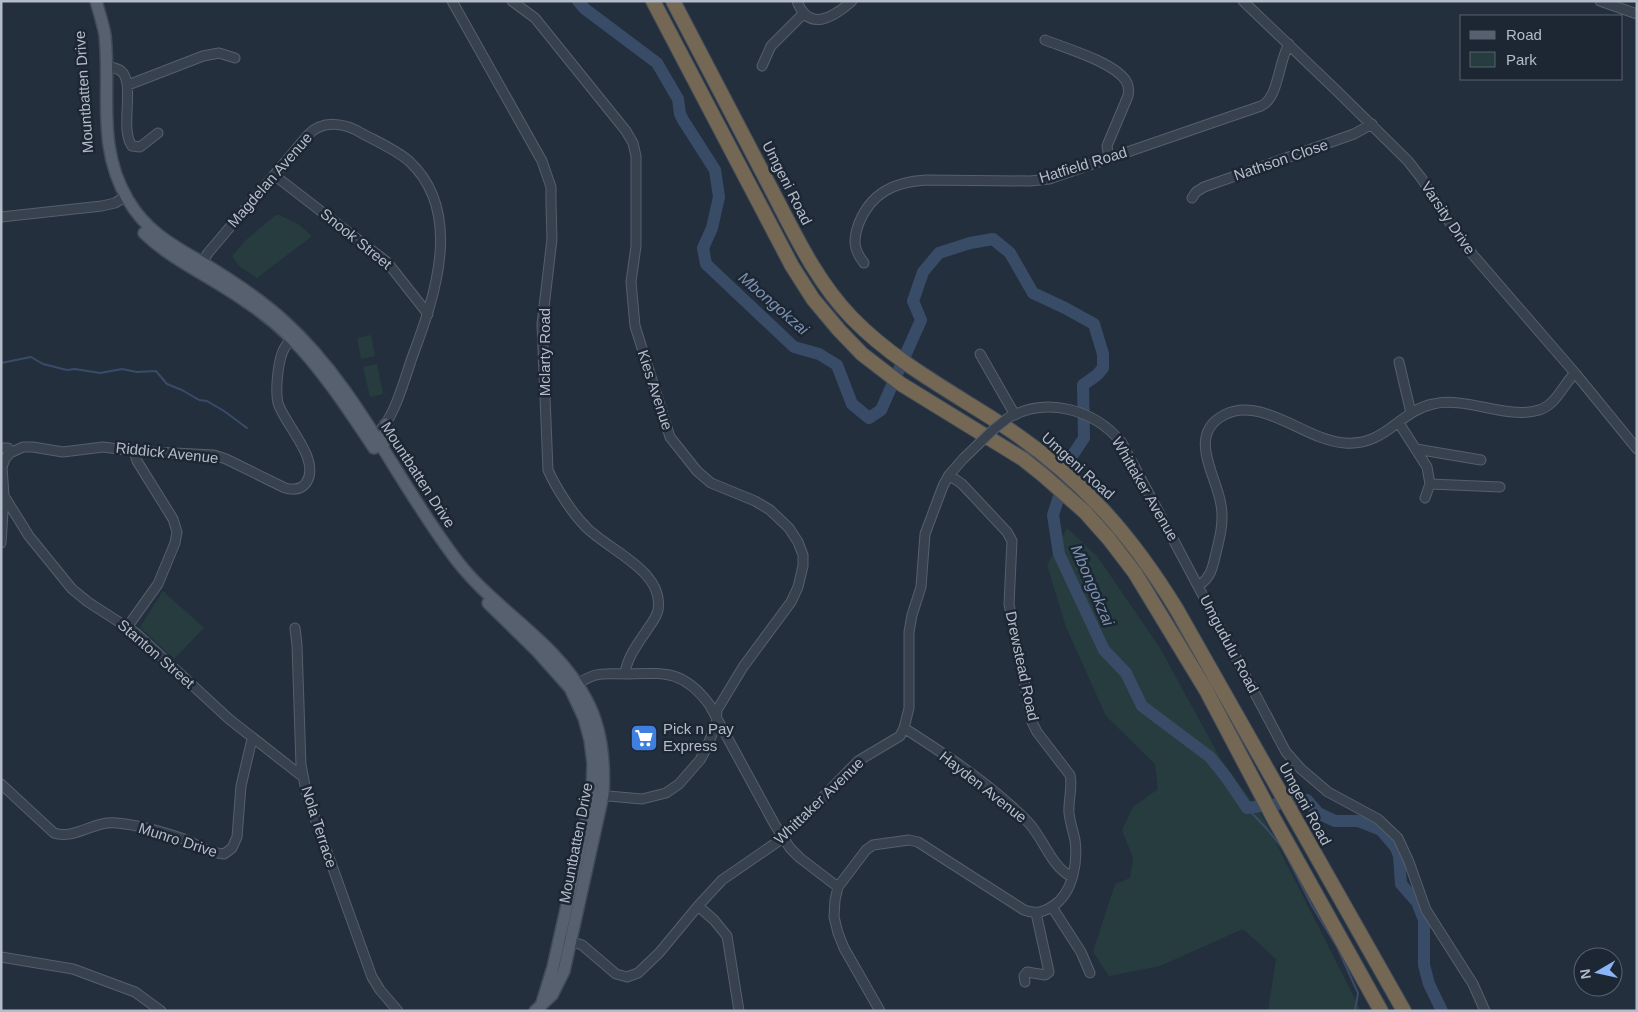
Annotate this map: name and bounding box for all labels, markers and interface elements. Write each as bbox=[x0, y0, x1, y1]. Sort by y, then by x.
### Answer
legend bbox=[1460, 15, 1623, 80]
text: Road bbox=[1506, 26, 1542, 43]
street label: Mountbatten Drive bbox=[71, 30, 96, 154]
text: Park bbox=[1506, 51, 1537, 68]
street label: Magdelan Avenue bbox=[224, 129, 315, 230]
street label: Nathson Close bbox=[1232, 135, 1330, 184]
street label: Umgeni Road bbox=[759, 138, 816, 227]
street label: Hatfield Road bbox=[1037, 143, 1129, 186]
street label: Varsity Drive bbox=[1418, 178, 1479, 257]
street label: Snook Street bbox=[317, 205, 396, 273]
water label: Mbongokzai bbox=[736, 269, 812, 338]
street label: Mclarty Road bbox=[536, 308, 553, 396]
street label: Kies Avenue bbox=[635, 348, 676, 432]
street label: Mountbatten Drive bbox=[378, 419, 459, 531]
street label: Umgeni Road bbox=[1039, 429, 1118, 503]
street label: Whittaker Avenue bbox=[1109, 434, 1182, 544]
street label: Riddick Avenue bbox=[115, 439, 219, 466]
water label: Mbongokzai bbox=[1068, 542, 1117, 629]
street label: Umgudulu Road bbox=[1196, 592, 1262, 696]
street label: Drewstead Road bbox=[1003, 609, 1042, 722]
street label: Stanton Street bbox=[115, 616, 199, 692]
place label: Pick n Pay Express bbox=[663, 720, 734, 754]
supermarket icon: Pick n Pay Express bbox=[629, 723, 659, 753]
street label: Hayden Avenue bbox=[936, 747, 1030, 826]
street label: Whittaker Avenue bbox=[771, 754, 867, 847]
street label: Umgeni Road bbox=[1276, 760, 1335, 848]
street label: Mountbatten Drive bbox=[555, 781, 596, 905]
street label: Nola Terrace bbox=[298, 784, 341, 870]
street label: Munro Drive bbox=[137, 819, 220, 860]
north arrow bbox=[1573, 947, 1623, 997]
text: N bbox=[1576, 968, 1594, 980]

